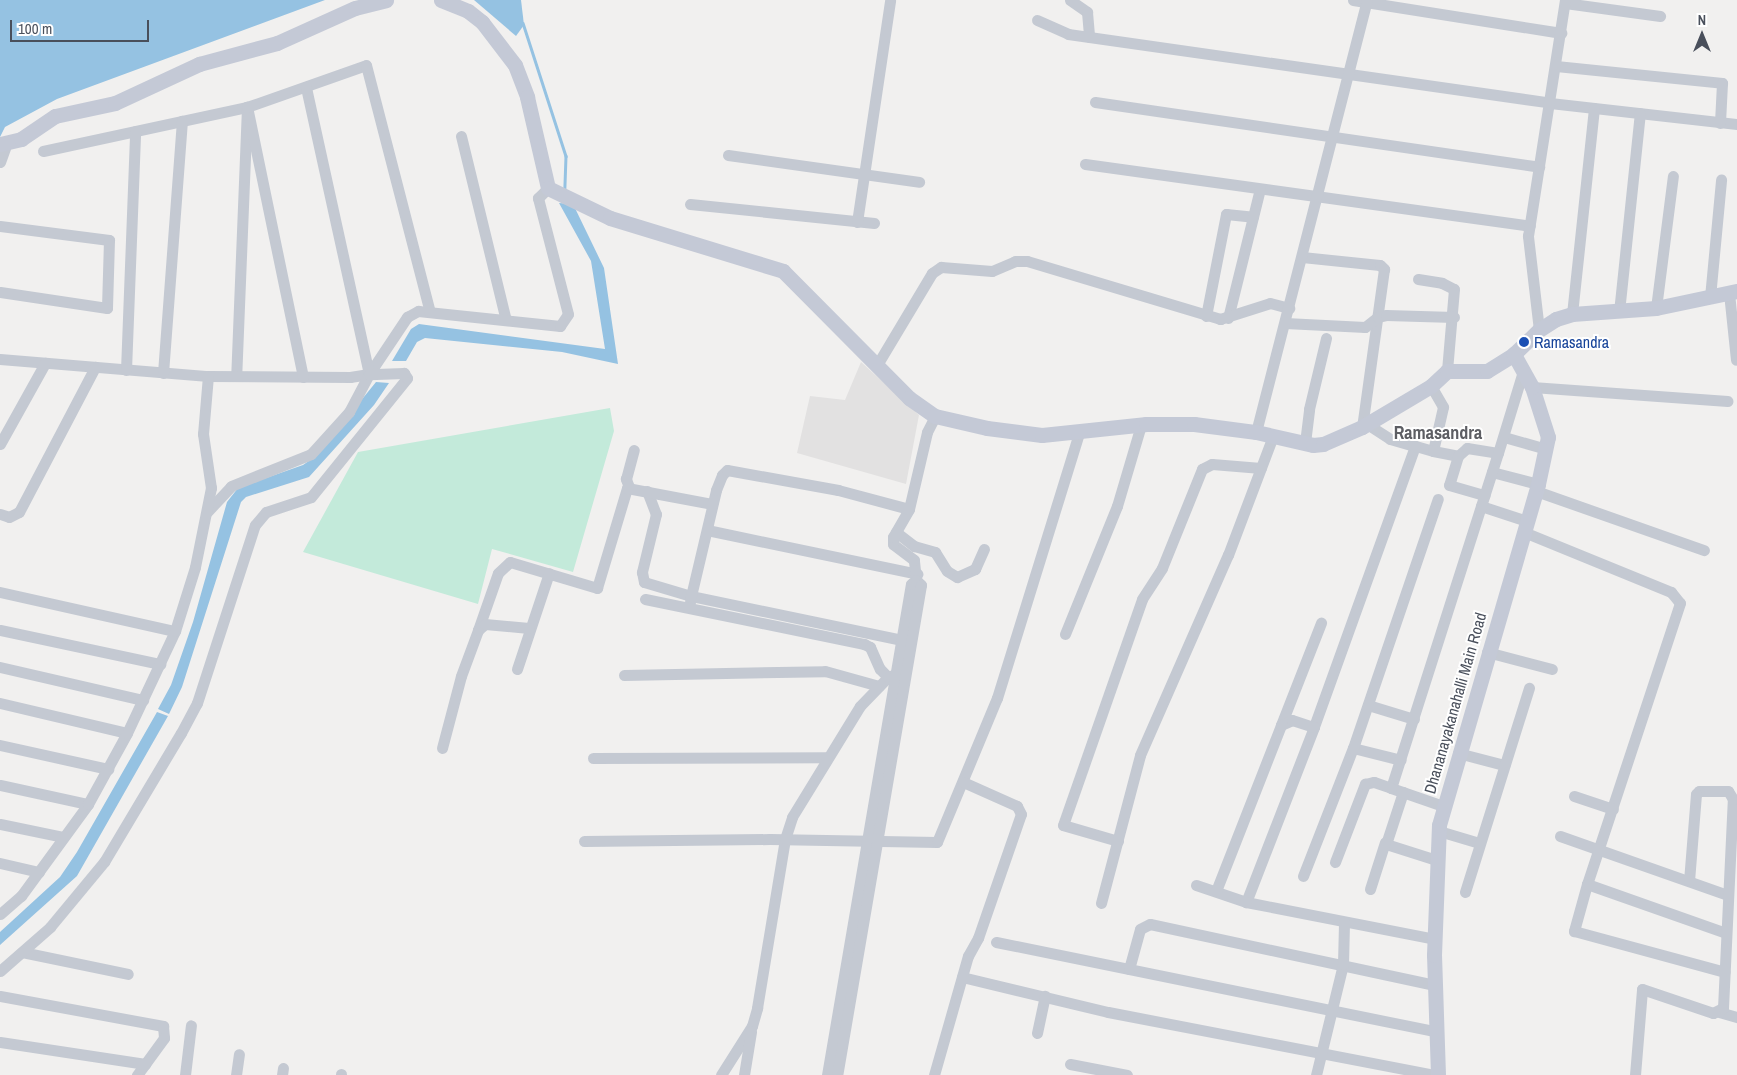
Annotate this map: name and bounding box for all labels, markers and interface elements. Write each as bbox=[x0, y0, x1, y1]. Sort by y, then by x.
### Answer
scale bar bbox=[12, 10, 151, 42]
north arrow bbox=[1677, 10, 1727, 60]
text: N bbox=[1698, 11, 1706, 29]
text: 100 m bbox=[18, 18, 52, 39]
place label: Ramasandra bbox=[1534, 332, 1609, 352]
marker: Ramasandra bbox=[1518, 336, 1530, 348]
district label: Ramasandra bbox=[1394, 422, 1482, 444]
street label: Dhananayakanahalli Main Road bbox=[1420, 610, 1490, 796]

